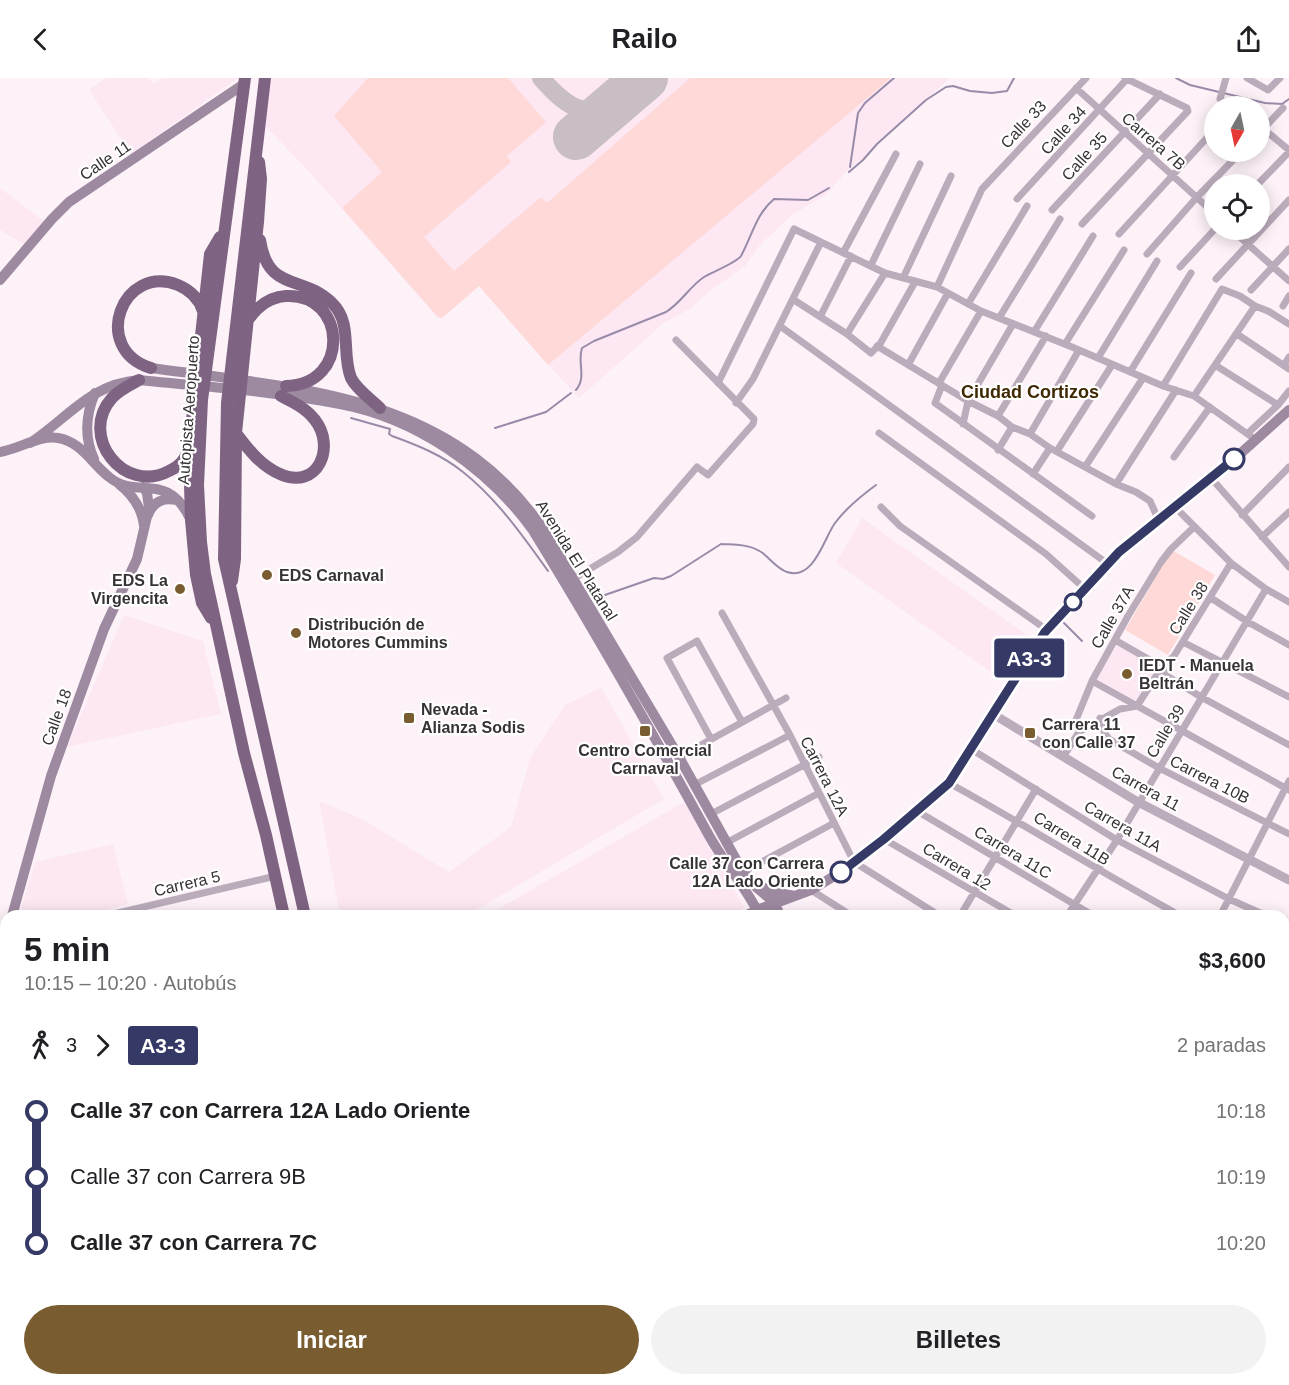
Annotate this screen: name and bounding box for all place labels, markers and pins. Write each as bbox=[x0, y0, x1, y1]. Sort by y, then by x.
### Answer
unlabelled marker bbox=[1223, 448, 1245, 470]
place label: EDS Carnaval bbox=[279, 567, 384, 584]
marker: EDS Carnaval bbox=[260, 568, 274, 582]
place label: EDS La Virgencita bbox=[91, 572, 168, 607]
marker: EDS La Virgencita bbox=[173, 582, 187, 596]
unlabelled marker bbox=[1064, 593, 1082, 611]
place label: Distribución de Motores Cummins bbox=[308, 616, 448, 651]
marker: Distribución de Motores Cummins bbox=[289, 626, 303, 640]
place label: IEDT - Manuela Beltrán bbox=[1139, 657, 1254, 692]
marker: IEDT - Manuela Beltrán bbox=[1120, 667, 1134, 681]
place label: Nevada - Alianza Sodis bbox=[421, 701, 525, 736]
marker: Nevada - Alianza Sodis bbox=[402, 711, 416, 725]
place label: Carrera 11 con Calle 37 bbox=[1042, 716, 1135, 751]
marker: Centro Comercial Carnaval bbox=[638, 724, 652, 738]
marker: Carrera 11 con Calle 37 bbox=[1023, 726, 1037, 740]
place label: Centro Comercial Carnaval bbox=[578, 742, 712, 777]
place label: Calle 37 con Carrera 12A Lado Oriente bbox=[669, 855, 824, 890]
marker: Calle 37 con Carrera 12A Lado Oriente bbox=[830, 861, 852, 883]

